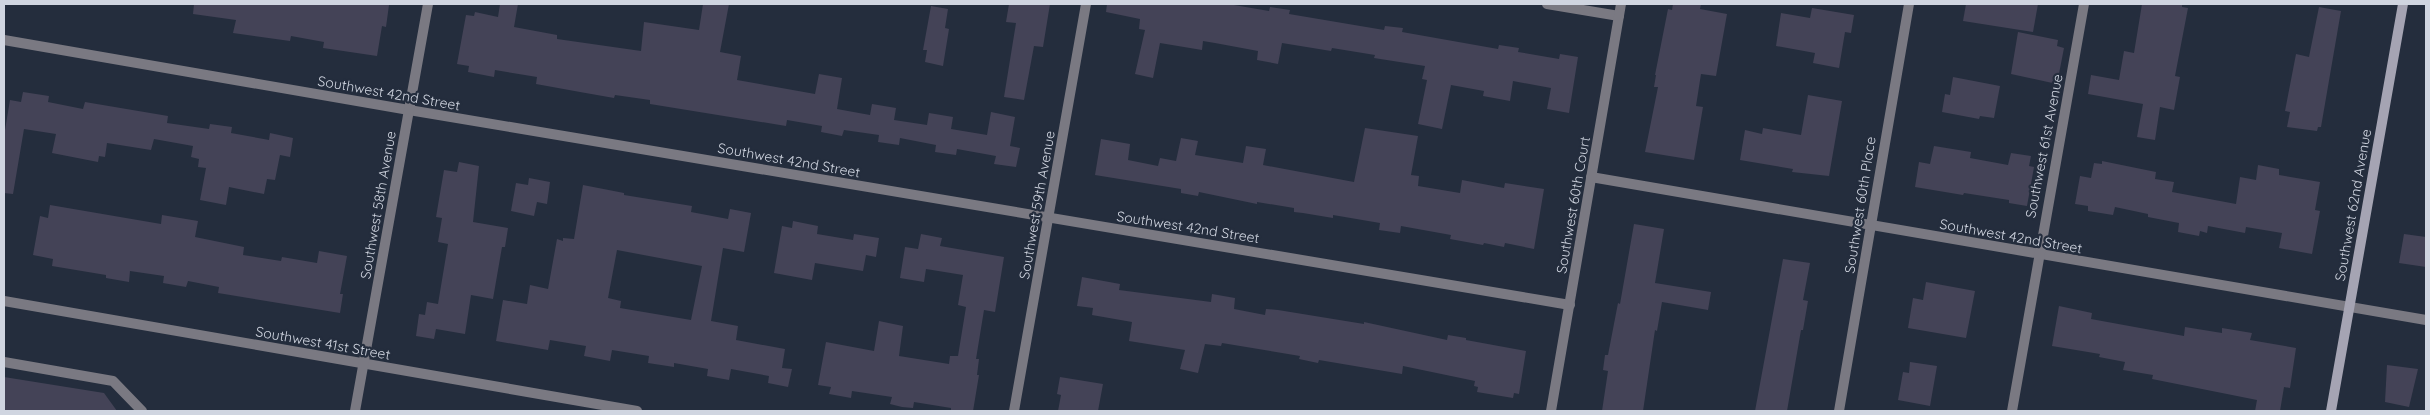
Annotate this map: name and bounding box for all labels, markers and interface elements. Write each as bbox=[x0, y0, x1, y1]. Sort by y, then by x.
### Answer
street label: Southwest 42nd Street bbox=[316, 72, 462, 114]
street label: Southwest 61st Avenue bbox=[2021, 72, 2067, 219]
street label: Southwest 62nd Avenue bbox=[2331, 127, 2375, 282]
street label: Southwest 58th Avenue bbox=[356, 129, 400, 281]
street label: Southwest 59th Avenue bbox=[1015, 129, 1059, 281]
street label: Southwest 60th Court bbox=[1552, 135, 1594, 275]
street label: Southwest 60th Place bbox=[1840, 135, 1880, 275]
street label: Southwest 42nd Street bbox=[716, 139, 862, 181]
street label: Southwest 42nd Street bbox=[1115, 207, 1261, 247]
street label: Southwest 42nd Street bbox=[1938, 215, 2084, 257]
street label: Southwest 41st Street bbox=[254, 322, 392, 364]

